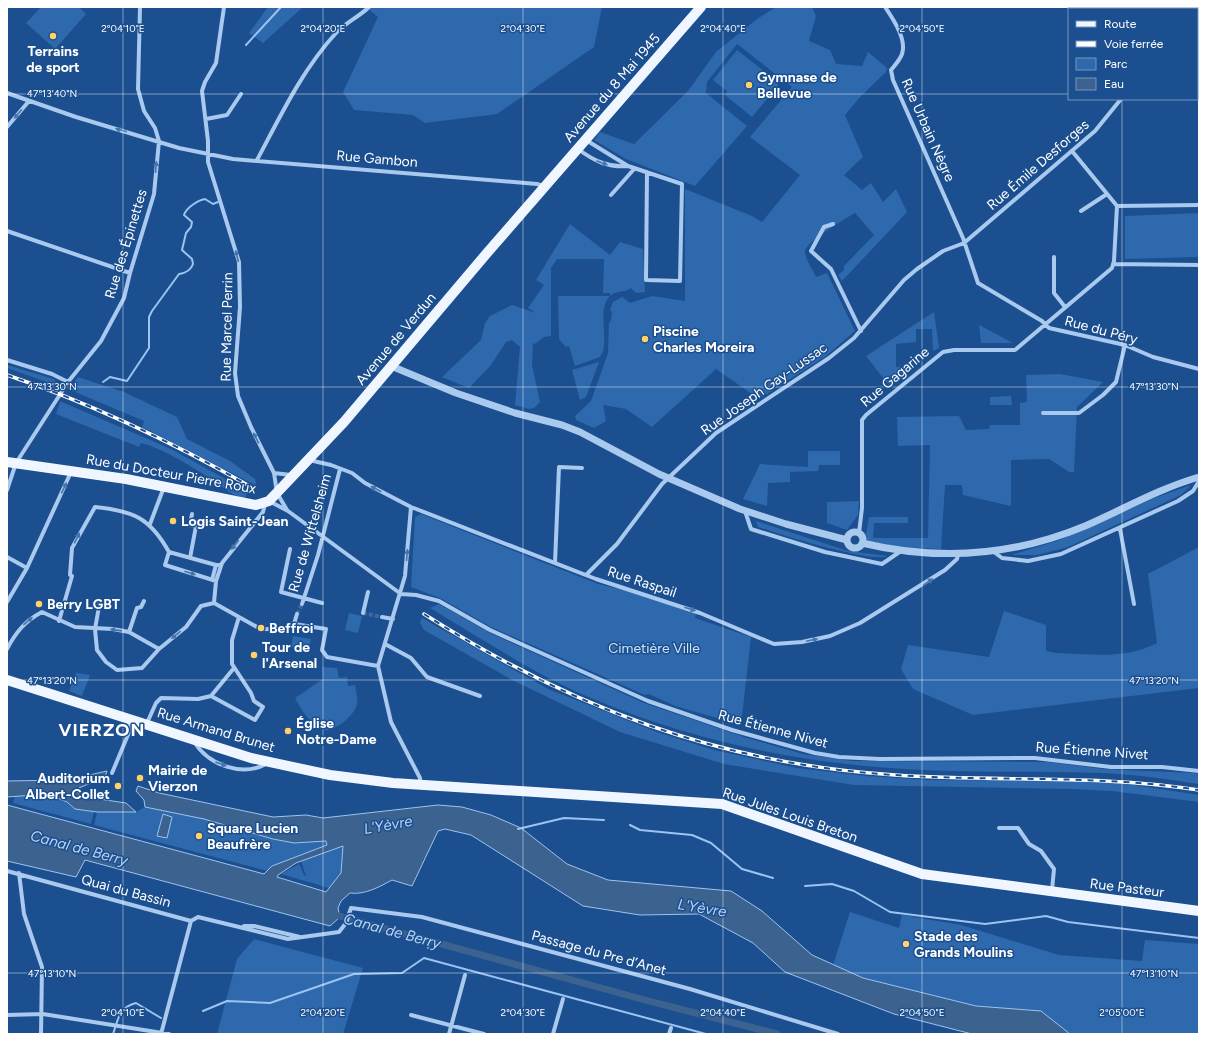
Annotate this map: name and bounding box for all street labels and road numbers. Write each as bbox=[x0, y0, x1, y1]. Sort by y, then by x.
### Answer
street label: Avenue du 8 Mai 1945 bbox=[560, 30, 664, 146]
street label: Rue Urbain Nègre bbox=[898, 76, 959, 185]
street label: Rue Émile Desforges bbox=[984, 116, 1092, 214]
street label: Rue Gambon bbox=[336, 147, 419, 171]
street label: Rue des Épinettes bbox=[101, 187, 151, 301]
street label: Rue Marcel Perrin bbox=[218, 272, 236, 382]
street label: Avenue de Verdun bbox=[352, 289, 440, 389]
street label: Rue du Péry bbox=[1063, 312, 1140, 348]
street label: Rue Joseph Gay-Lussac bbox=[698, 339, 831, 439]
street label: Rue Gagarine bbox=[857, 343, 933, 411]
street label: Rue du Docteur Pierre Roux bbox=[85, 451, 258, 497]
street label: Rue de Wittelsheim bbox=[285, 472, 335, 594]
street label: Rue Raspail bbox=[605, 563, 679, 601]
street label: Rue Armand Brunet bbox=[155, 704, 277, 756]
street label: Rue Étienne Nivet bbox=[716, 706, 830, 752]
street label: Rue Étienne Nivet bbox=[1035, 739, 1149, 763]
street label: Rue Jules Louis Breton bbox=[720, 784, 860, 846]
street label: Quai du Bassin bbox=[79, 871, 173, 911]
street label: Rue Pasteur bbox=[1089, 875, 1165, 901]
street label: Passage du Pre d’Anet bbox=[530, 927, 668, 979]

